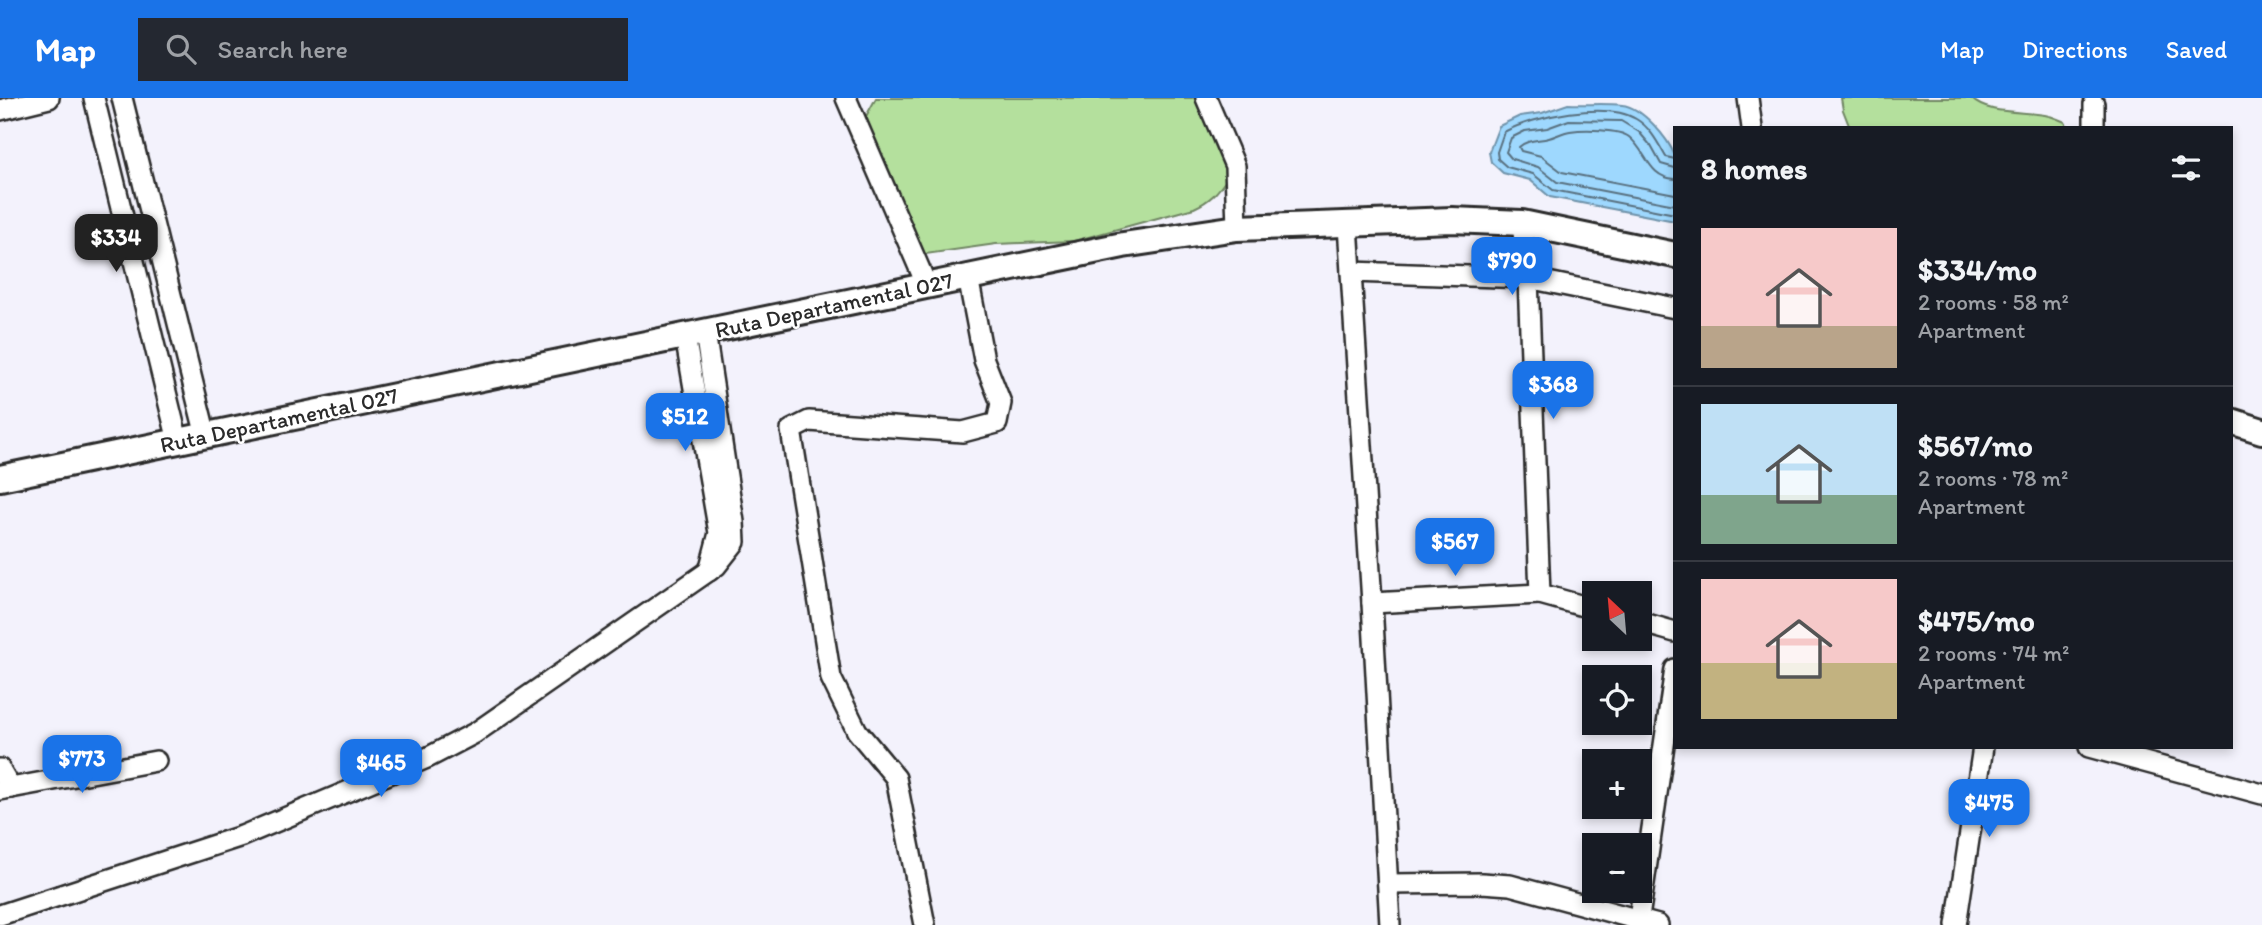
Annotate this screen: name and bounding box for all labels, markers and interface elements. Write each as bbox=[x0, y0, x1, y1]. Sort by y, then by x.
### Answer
search box bbox=[138, 18, 628, 81]
text: Map bbox=[35, 30, 96, 69]
icon: search bbox=[162, 30, 200, 68]
text: Search here bbox=[218, 33, 348, 65]
text: Map bbox=[1940, 35, 1984, 64]
text: Directions bbox=[2022, 35, 2128, 64]
text: Saved bbox=[2166, 35, 2227, 64]
icon: filters bbox=[2167, 149, 2205, 187]
text: 8 homes bbox=[1701, 150, 1808, 187]
pin: $334 bbox=[75, 214, 157, 274]
text: $334 bbox=[91, 223, 141, 251]
pin: $790 bbox=[1471, 238, 1553, 297]
text: $790 bbox=[1487, 246, 1537, 274]
text: $334/mo bbox=[1918, 251, 2037, 288]
icon: home bbox=[1757, 256, 1841, 340]
street label: Ruta Departamental 027 bbox=[713, 266, 955, 344]
text: 2 rooms · 58 m² bbox=[1918, 288, 2069, 316]
text: Apartment bbox=[1918, 316, 2025, 344]
pin: $368 bbox=[1512, 362, 1594, 421]
text: $368 bbox=[1529, 370, 1577, 398]
street label: Ruta Departamental 027 bbox=[158, 381, 400, 459]
pin: $512 bbox=[644, 394, 726, 453]
text: $512 bbox=[662, 402, 708, 430]
text: $567/mo bbox=[1918, 427, 2033, 464]
icon: home bbox=[1757, 432, 1841, 516]
text: 2 rooms · 78 m² bbox=[1918, 464, 2068, 492]
text: Apartment bbox=[1918, 492, 2025, 520]
pin: $567 bbox=[1414, 518, 1496, 578]
text: $567 bbox=[1431, 527, 1479, 555]
north arrow bbox=[1582, 581, 1652, 651]
map controls bbox=[1582, 581, 1652, 903]
text: $475/mo bbox=[1918, 602, 2035, 639]
icon: home bbox=[1757, 607, 1841, 691]
text: 2 rooms · 74 m² bbox=[1918, 639, 2070, 667]
button: locate bbox=[1582, 665, 1652, 735]
text: Apartment bbox=[1918, 667, 2025, 695]
pin: $773 bbox=[41, 736, 123, 795]
pin: $465 bbox=[340, 740, 422, 799]
text: $773 bbox=[58, 744, 106, 772]
text: $465 bbox=[356, 748, 406, 776]
button: + bbox=[1582, 749, 1652, 819]
pin: $475 bbox=[1948, 780, 2030, 839]
text: $475 bbox=[1965, 788, 2013, 816]
button: − bbox=[1582, 833, 1652, 903]

